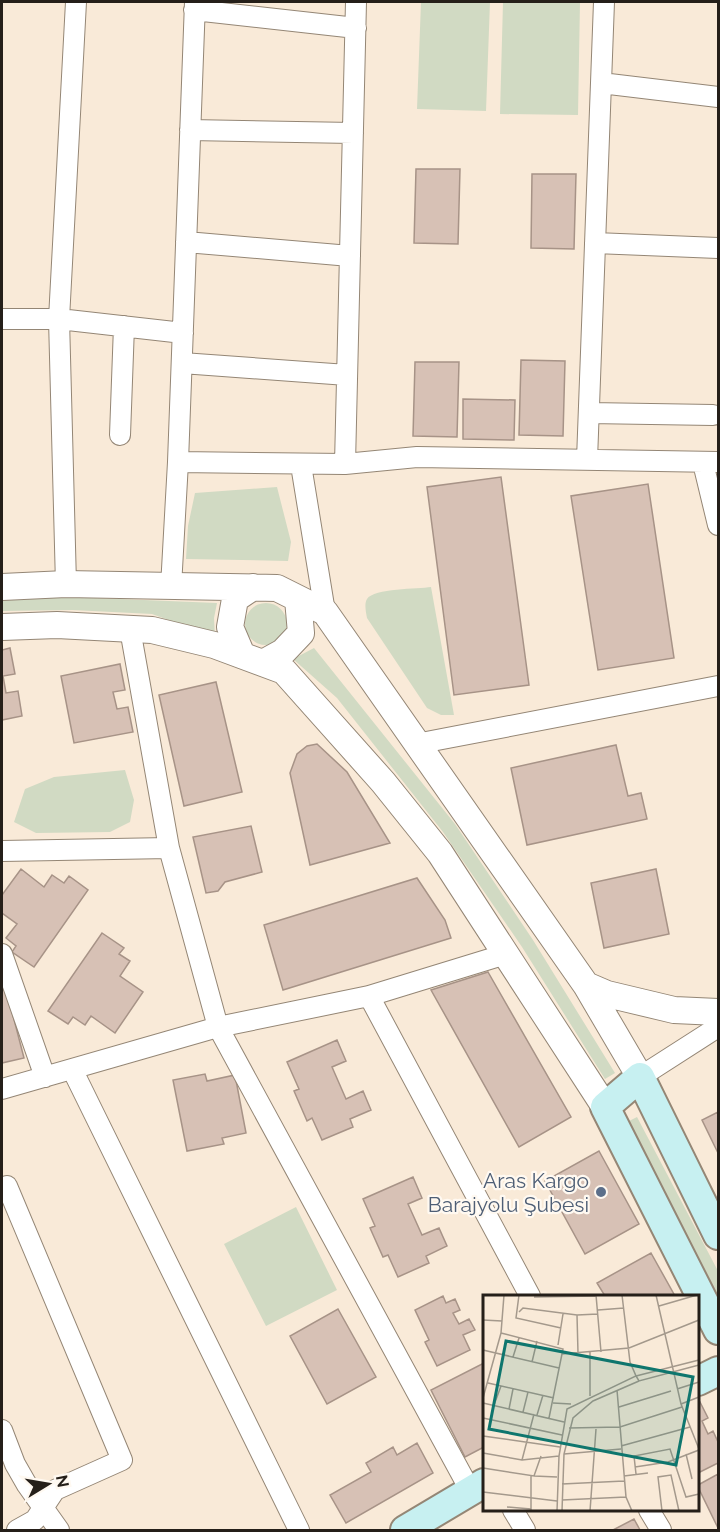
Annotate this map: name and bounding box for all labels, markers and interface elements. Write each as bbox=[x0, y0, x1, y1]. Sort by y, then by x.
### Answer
place label: Aras Kargo Barajyolu Şubesi bbox=[428, 1168, 589, 1217]
marker: Aras Kargo Barajyolu Şubesi bbox=[594, 1185, 608, 1199]
inset map bbox=[483, 1295, 699, 1511]
north arrow bbox=[18, 1454, 78, 1514]
text: N bbox=[52, 1473, 73, 1489]

